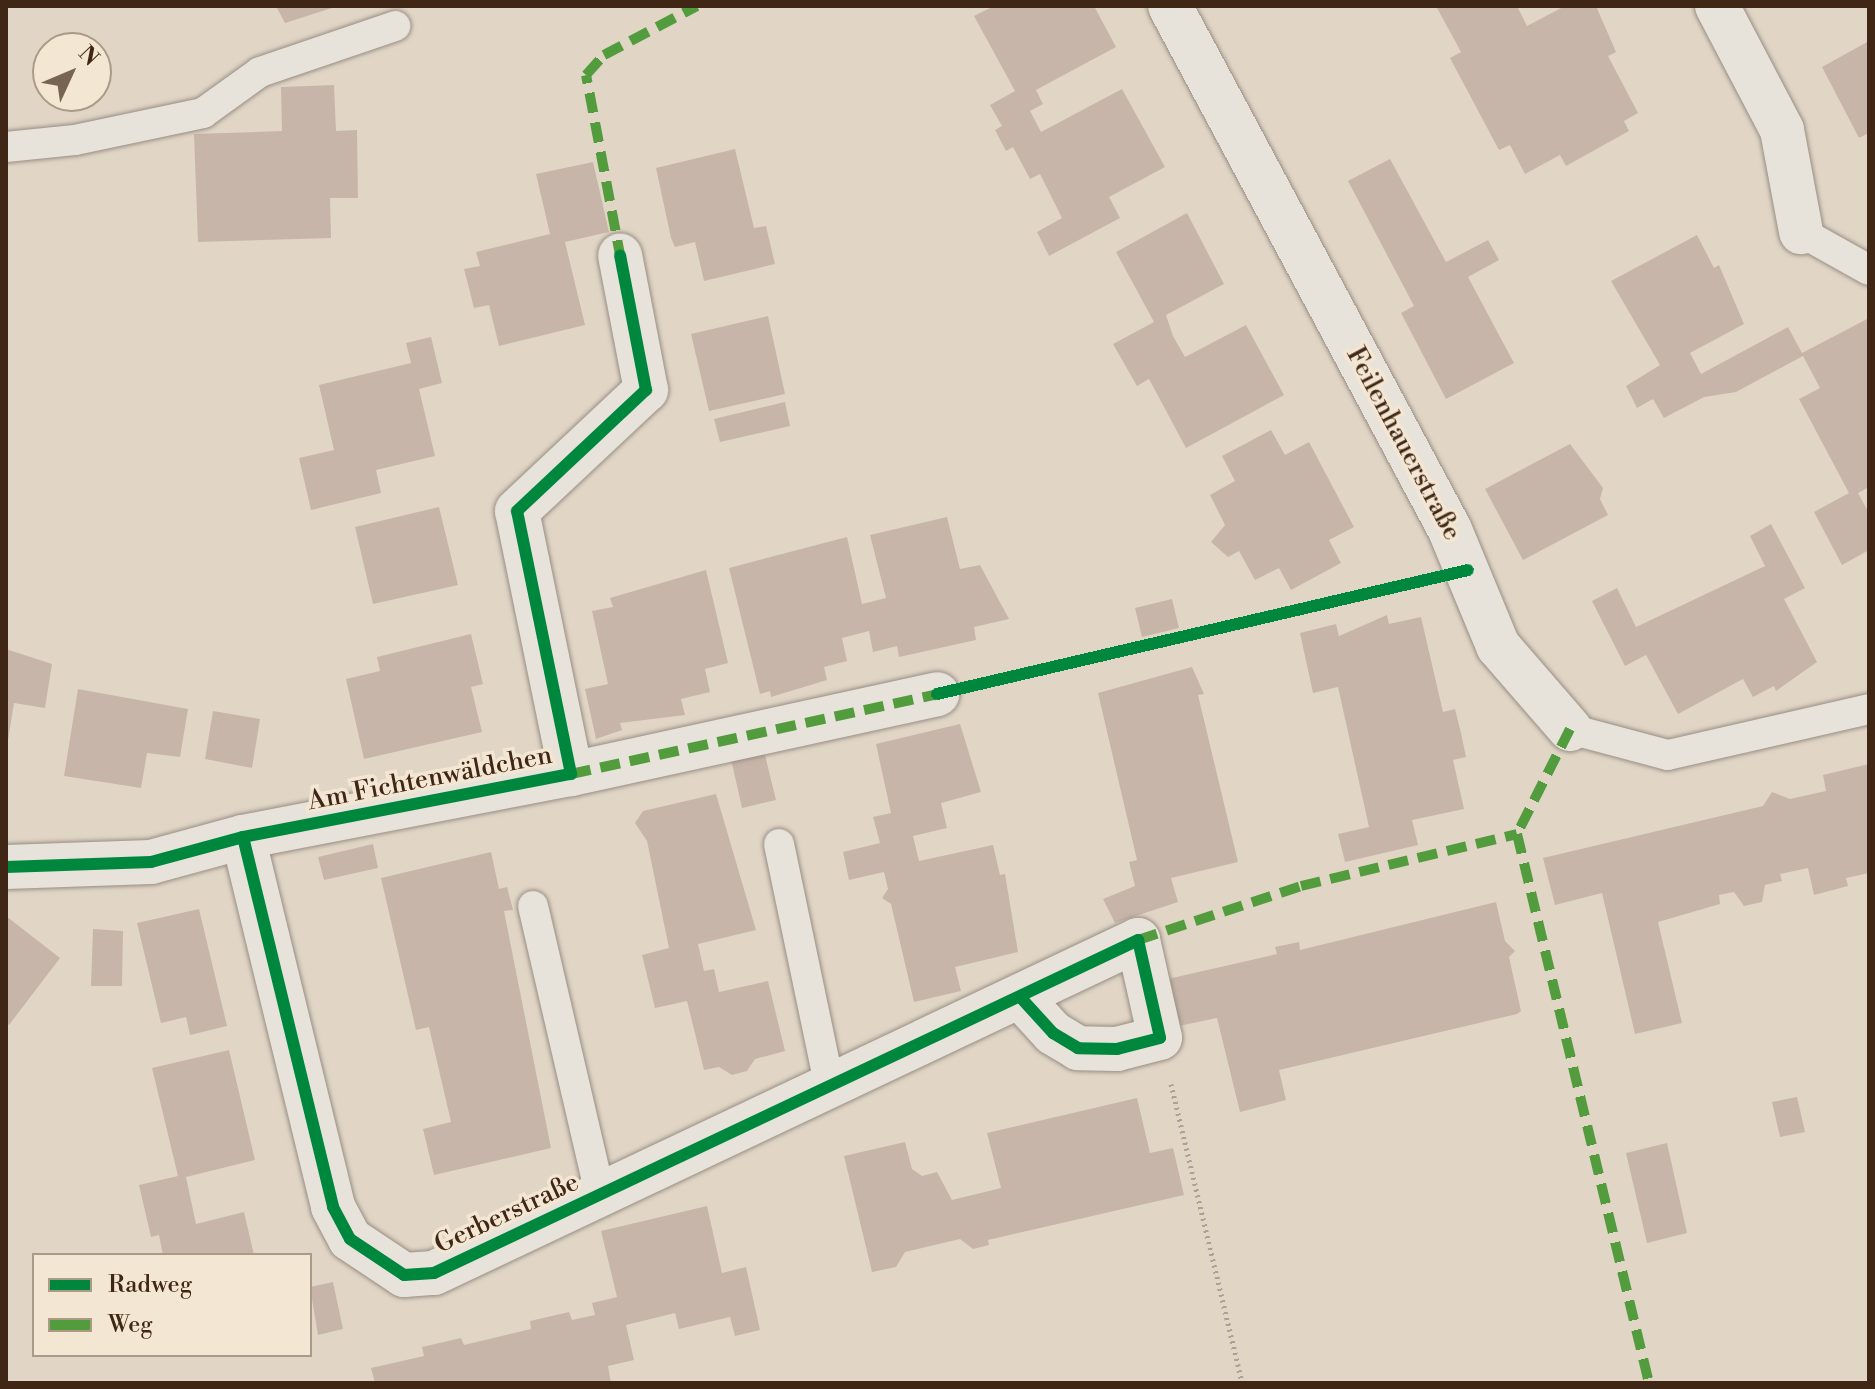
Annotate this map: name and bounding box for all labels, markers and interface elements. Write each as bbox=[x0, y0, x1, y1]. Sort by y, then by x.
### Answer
north arrow bbox=[32, 32, 112, 112]
text: N bbox=[72, 41, 104, 72]
street label: Feilenhauerstraße bbox=[1339, 342, 1467, 546]
street label: Am Fichtenwäldchen bbox=[305, 740, 555, 818]
street label: Gerberstraße bbox=[430, 1167, 584, 1261]
legend bbox=[32, 1253, 312, 1357]
text: Radweg bbox=[108, 1270, 192, 1300]
text: Weg bbox=[108, 1310, 153, 1340]

